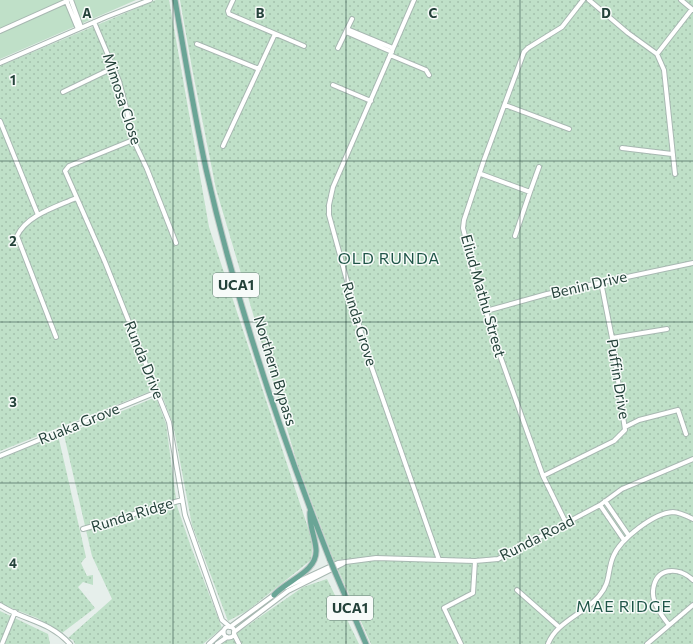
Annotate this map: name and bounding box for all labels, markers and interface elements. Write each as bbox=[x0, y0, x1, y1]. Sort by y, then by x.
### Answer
text: A bbox=[82, 5, 92, 21]
text: B bbox=[256, 5, 265, 21]
text: C bbox=[429, 5, 438, 21]
text: D bbox=[601, 5, 611, 21]
street label: Mimosa Close bbox=[100, 51, 146, 147]
text: 1 bbox=[10, 72, 16, 88]
street label: Eliud Mathu Street bbox=[458, 232, 510, 359]
text: 2 bbox=[9, 233, 17, 249]
district label: OLD RUNDA bbox=[338, 248, 440, 267]
street label: Benin Drive bbox=[549, 266, 629, 302]
road number: UCA1 bbox=[213, 273, 259, 297]
street label: Runda Grove bbox=[339, 279, 381, 368]
street label: Northern Bypass bbox=[251, 314, 301, 428]
street label: Runda Drive bbox=[121, 318, 169, 401]
street label: Puffin Drive bbox=[604, 337, 634, 420]
text: 3 bbox=[9, 394, 17, 410]
street label: Ruaka Grove bbox=[35, 399, 122, 447]
street label: Runda Ridge bbox=[89, 493, 175, 535]
street label: Runda Road bbox=[496, 511, 577, 564]
text: 4 bbox=[9, 555, 17, 571]
road number: UCA1 bbox=[327, 596, 373, 620]
district label: MAE RIDGE bbox=[576, 596, 672, 615]

